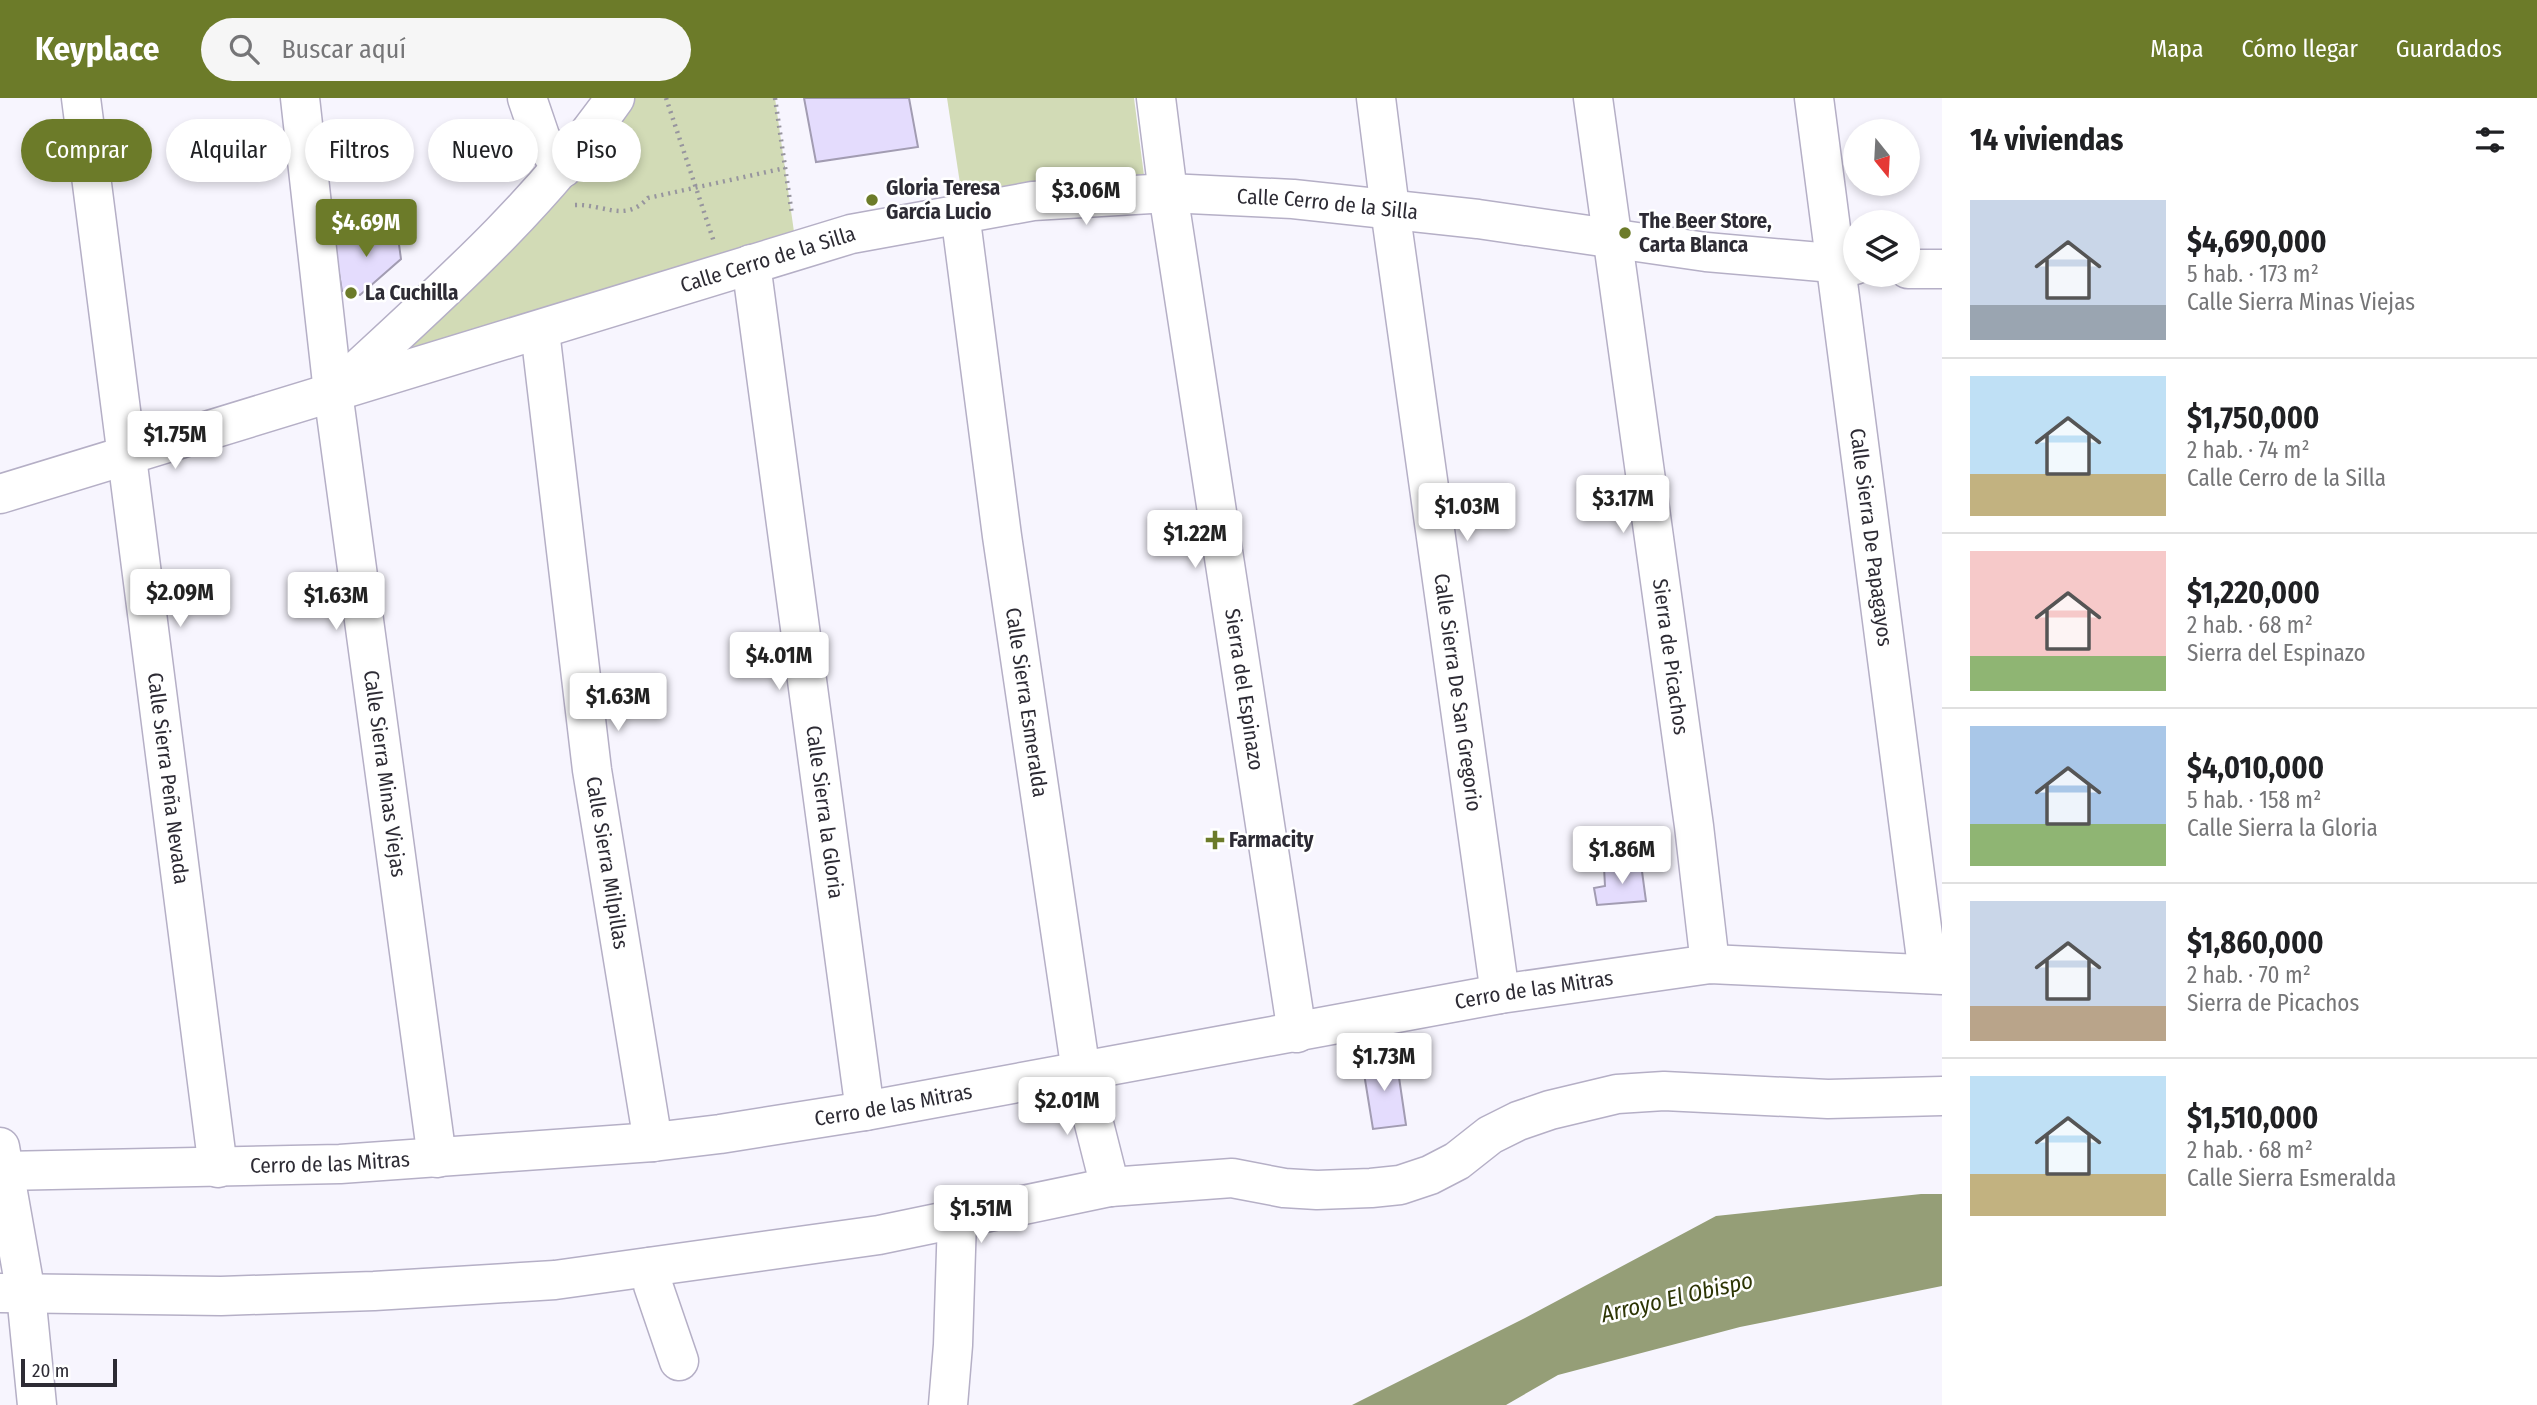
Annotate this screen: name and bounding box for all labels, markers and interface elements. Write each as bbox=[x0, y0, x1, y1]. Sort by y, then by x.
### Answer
search box bbox=[201, 18, 691, 81]
text: Keyplace bbox=[35, 29, 159, 69]
icon: search bbox=[225, 30, 263, 68]
text: Buscar aquí bbox=[281, 34, 406, 65]
text: Mapa bbox=[2150, 35, 2203, 63]
text: Cómo llegar bbox=[2241, 35, 2358, 63]
text: Guardados bbox=[2396, 35, 2502, 63]
chip: Comprar bbox=[21, 119, 152, 182]
chip: Alquilar bbox=[166, 119, 291, 182]
chip: Filtros bbox=[305, 119, 414, 182]
chip: Nuevo bbox=[428, 119, 538, 182]
chip: Piso bbox=[552, 119, 641, 182]
north arrow bbox=[1843, 119, 1920, 196]
map controls bbox=[1843, 119, 1920, 287]
icon: filters bbox=[2471, 121, 2509, 159]
text: 14 viviendas bbox=[1970, 122, 2123, 158]
pin: $3.06M bbox=[1029, 167, 1143, 227]
place label: Gloria Teresa García Lucio bbox=[886, 175, 1000, 225]
text: $3.06M bbox=[1052, 176, 1120, 204]
street label: Calle Cerro de la Silla bbox=[1236, 183, 1419, 225]
marker: Gloria Teresa García Lucio bbox=[864, 192, 880, 208]
pin: $4.69M bbox=[309, 200, 423, 259]
text: $4.69M bbox=[332, 208, 400, 236]
place label: The Beer Store, Carta Blanca bbox=[1639, 208, 1772, 258]
button: layers bbox=[1843, 210, 1920, 287]
street label: Calle Cerro de la Silla bbox=[677, 220, 859, 298]
text: $4,690,000 bbox=[2187, 224, 2327, 260]
marker: The Beer Store, Carta Blanca bbox=[1617, 225, 1633, 241]
icon: home bbox=[2026, 228, 2110, 312]
text: 5 hab. · 173 m² bbox=[2187, 260, 2319, 288]
place label: La Cuchilla bbox=[365, 280, 458, 306]
marker: La Cuchilla bbox=[343, 285, 359, 301]
text: Calle Sierra Minas Viejas bbox=[2187, 288, 2415, 316]
text: $1,750,000 bbox=[2187, 400, 2319, 436]
icon: home bbox=[2026, 404, 2110, 488]
pin: $1.75M bbox=[118, 412, 232, 471]
text: $1.75M bbox=[143, 420, 207, 448]
street label: Calle Sierra De Papagayos bbox=[1844, 427, 1898, 648]
text: 2 hab. · 74 m² bbox=[2187, 436, 2310, 464]
text: Calle Cerro de la Silla bbox=[2187, 464, 2386, 492]
pin: $3.17M bbox=[1566, 476, 1680, 535]
pin: $1.03M bbox=[1410, 484, 1524, 543]
text: $3.17M bbox=[1592, 484, 1654, 512]
text: $1.03M bbox=[1434, 492, 1500, 520]
pin: $1.22M bbox=[1138, 510, 1252, 570]
text: $1.22M bbox=[1163, 519, 1227, 547]
pin: $2.09M bbox=[123, 570, 237, 629]
street label: Calle Sierra De San Gregorio bbox=[1428, 572, 1487, 813]
pin: $1.63M bbox=[279, 573, 393, 632]
text: $1,220,000 bbox=[2187, 575, 2320, 611]
street label: Sierra de Picachos bbox=[1647, 577, 1694, 736]
text: $2.09M bbox=[146, 578, 214, 606]
icon: home bbox=[2026, 579, 2110, 663]
text: $1.63M bbox=[304, 581, 368, 609]
street label: Calle Sierra Esmeralda bbox=[1000, 606, 1053, 799]
street label: Sierra del Espinazo bbox=[1219, 607, 1269, 772]
text: 2 hab. · 68 m² bbox=[2187, 611, 2313, 639]
pin: $4.01M bbox=[722, 632, 836, 692]
text: Sierra del Espinazo bbox=[2187, 639, 2366, 667]
text: $4.01M bbox=[746, 641, 812, 669]
street label: Calle Sierra Minas Viejas bbox=[358, 669, 412, 879]
street label: Calle Sierra Peña Nevada bbox=[142, 671, 195, 886]
pin: $1.63M bbox=[561, 674, 675, 733]
text: $1.63M bbox=[586, 682, 650, 710]
street label: Calle Sierra la Gloria bbox=[800, 724, 849, 900]
text: $4,010,000 bbox=[2187, 750, 2324, 786]
icon: home bbox=[2026, 754, 2110, 838]
street label: Calle Sierra Milpillas bbox=[580, 774, 634, 951]
text: 5 hab. · 158 m² bbox=[2187, 786, 2321, 814]
text: Calle Sierra la Gloria bbox=[2187, 814, 2378, 842]
pin: $1.86M bbox=[1565, 826, 1679, 886]
place label: Farmacity bbox=[1229, 827, 1315, 853]
marker: Farmacity bbox=[1207, 832, 1223, 848]
text: $1.86M bbox=[1589, 835, 1655, 863]
text: $1,860,000 bbox=[2187, 925, 2324, 961]
icon: home bbox=[2026, 929, 2110, 1013]
text: 2 hab. · 70 m² bbox=[2187, 961, 2311, 989]
street label: Cerro de las Mitras bbox=[1453, 965, 1615, 1015]
text: Sierra de Picachos bbox=[2187, 989, 2359, 1017]
pin: $1.73M bbox=[1327, 1034, 1441, 1093]
text: $1.73M bbox=[1353, 1042, 1415, 1070]
pin: $2.01M bbox=[1010, 1077, 1124, 1137]
street label: Cerro de las Mitras bbox=[813, 1079, 974, 1132]
text: $2.01M bbox=[1034, 1086, 1100, 1114]
text: $1,510,000 bbox=[2187, 1100, 2318, 1136]
icon: home bbox=[2026, 1104, 2110, 1188]
text: 2 hab. · 68 m² bbox=[2187, 1136, 2313, 1164]
street label: Cerro de las Mitras bbox=[250, 1146, 411, 1179]
text: Calle Sierra Esmeralda bbox=[2187, 1164, 2396, 1192]
pin: $1.51M bbox=[924, 1186, 1038, 1245]
text: $1.51M bbox=[950, 1194, 1012, 1222]
water label: Arroyo El Obispo bbox=[1597, 1266, 1756, 1328]
scale bar bbox=[21, 1356, 117, 1388]
text: 20 m bbox=[32, 1359, 69, 1382]

